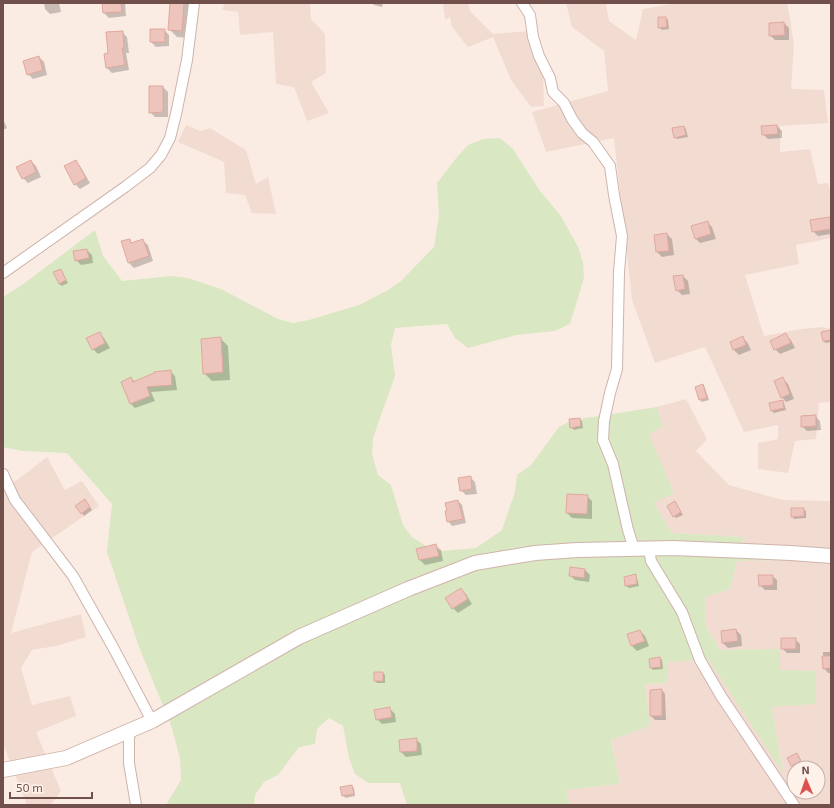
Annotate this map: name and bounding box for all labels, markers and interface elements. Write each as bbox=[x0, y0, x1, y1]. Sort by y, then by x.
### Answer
north arrow bbox=[786, 760, 826, 800]
text: N bbox=[801, 763, 810, 776]
scale bar bbox=[10, 774, 92, 800]
text: 50 m bbox=[16, 780, 43, 794]

